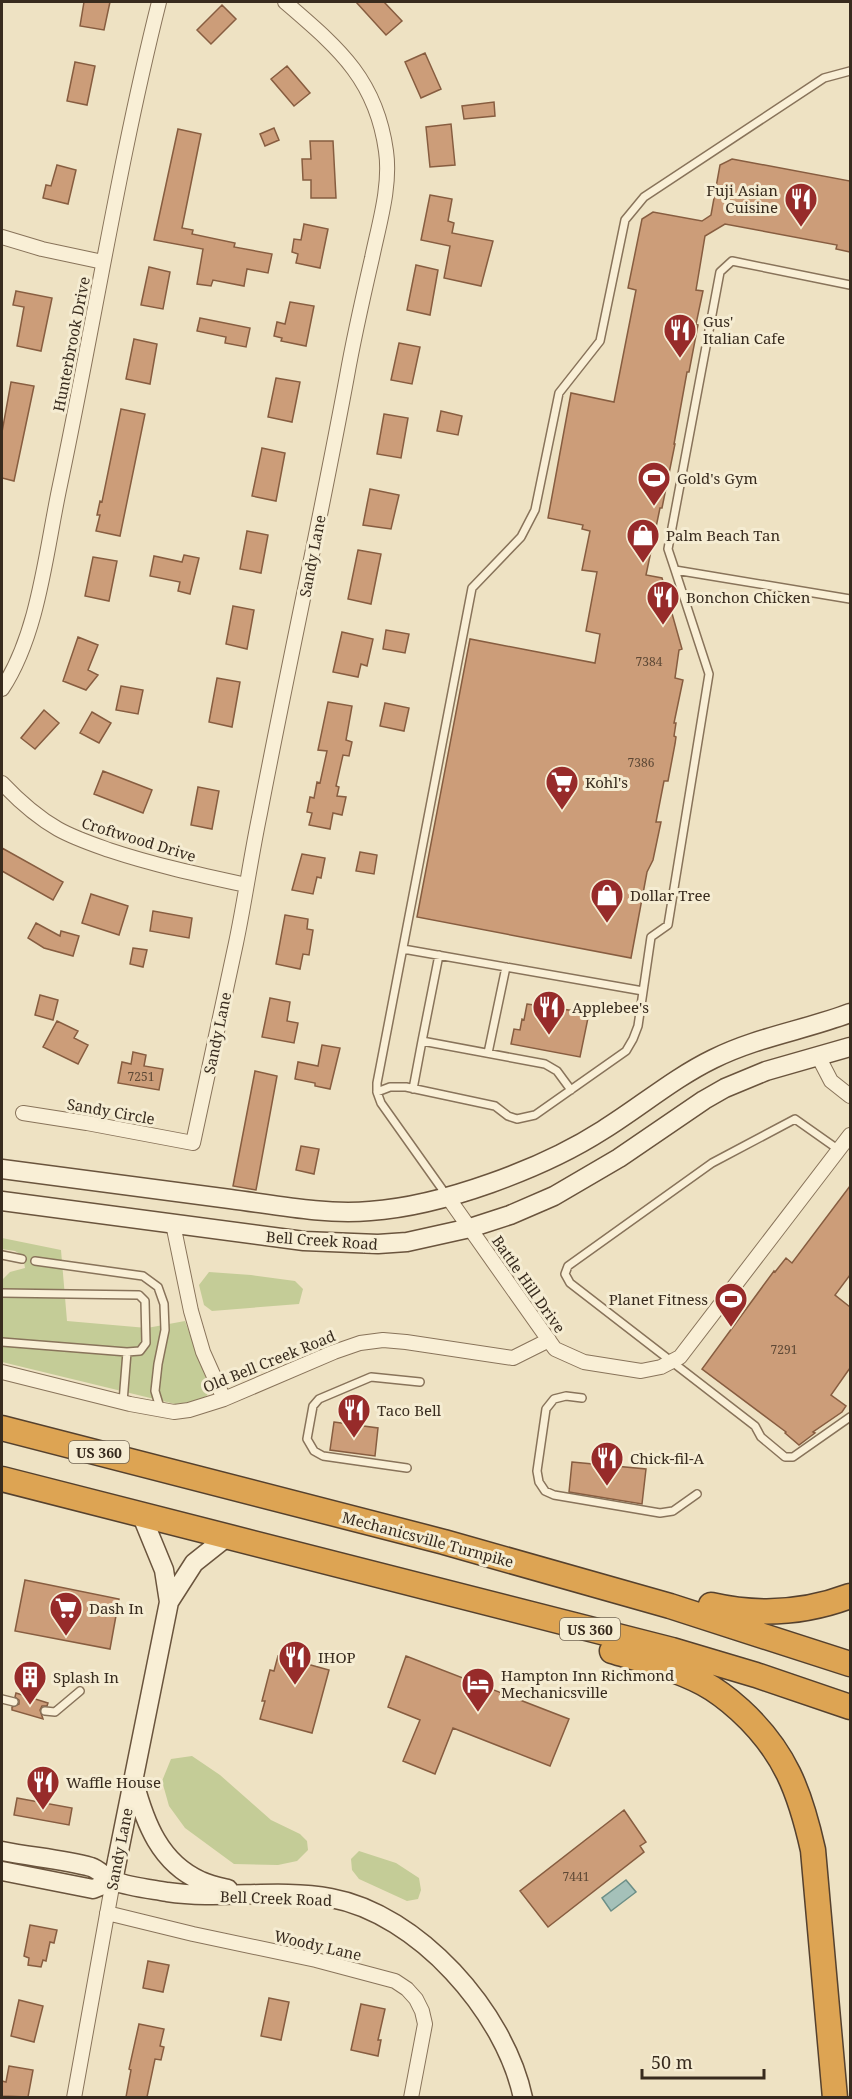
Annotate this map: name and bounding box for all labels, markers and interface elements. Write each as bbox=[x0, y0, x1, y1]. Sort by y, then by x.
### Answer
place label: Fuji Asian Cuisine bbox=[706, 180, 778, 217]
restaurant icon: Fuji Asian Cuisine bbox=[783, 181, 819, 228]
street label: Hunterbrook Drive bbox=[48, 275, 94, 413]
place label: Gus' Italian Cafe bbox=[703, 311, 785, 348]
restaurant icon: Gus' Italian Cafe bbox=[662, 312, 698, 359]
sports icon: Gold's Gym bbox=[636, 460, 672, 507]
place label: Gold's Gym bbox=[677, 468, 758, 488]
street label: Sandy Lane bbox=[294, 513, 330, 599]
shop icon: Palm Beach Tan bbox=[625, 517, 661, 564]
place label: Palm Beach Tan bbox=[666, 525, 781, 545]
restaurant icon: Bonchon Chicken bbox=[645, 579, 681, 626]
place label: Bonchon Chicken bbox=[686, 587, 811, 607]
house number: 7384 bbox=[636, 653, 663, 670]
house number: 7386 bbox=[628, 754, 655, 771]
supermarket icon: Kohl's bbox=[544, 764, 580, 811]
place label: Kohl's bbox=[585, 772, 628, 792]
street label: Croftwood Drive bbox=[79, 812, 199, 866]
shop icon: Dollar Tree bbox=[589, 877, 625, 924]
place label: Dollar Tree bbox=[630, 885, 711, 905]
restaurant icon: Applebee's bbox=[531, 989, 567, 1036]
street label: Sandy Lane bbox=[199, 990, 235, 1076]
place label: Applebee's bbox=[572, 997, 649, 1017]
house number: 7251 bbox=[128, 1068, 154, 1085]
street label: Sandy Circle bbox=[65, 1093, 157, 1129]
street label: Bell Creek Road bbox=[265, 1226, 379, 1254]
street label: Battle Hill Drive bbox=[488, 1231, 570, 1337]
sports icon: Planet Fitness bbox=[713, 1281, 749, 1328]
place label: Planet Fitness bbox=[609, 1289, 708, 1309]
street label: Old Bell Creek Road bbox=[200, 1325, 338, 1397]
house number: 7291 bbox=[771, 1341, 797, 1358]
restaurant icon: Taco Bell bbox=[336, 1392, 372, 1439]
place label: Taco Bell bbox=[377, 1400, 442, 1420]
restaurant icon: Chick-fil-A bbox=[589, 1440, 625, 1487]
road number: US 360 bbox=[69, 1441, 129, 1463]
place label: Chick-fil-A bbox=[630, 1448, 705, 1468]
street label: Mechanicsville Turnpike bbox=[340, 1506, 516, 1572]
supermarket icon: Dash In bbox=[48, 1590, 84, 1637]
place label: Dash In bbox=[89, 1598, 144, 1618]
road number: US 360 bbox=[560, 1618, 620, 1640]
restaurant icon: IHOP bbox=[277, 1639, 313, 1686]
place label: IHOP bbox=[318, 1647, 356, 1667]
building icon: Splash In bbox=[12, 1659, 48, 1706]
place label: Hampton Inn Richmond Mechanicsville bbox=[501, 1665, 674, 1702]
hotel icon: Hampton Inn Richmond Mechanicsville bbox=[460, 1666, 496, 1713]
place label: Splash In bbox=[53, 1667, 119, 1687]
restaurant icon: Waffle House bbox=[25, 1764, 61, 1811]
place label: Waffle House bbox=[66, 1772, 161, 1792]
street label: Sandy Lane bbox=[101, 1806, 137, 1892]
house number: 7441 bbox=[563, 1868, 589, 1885]
street label: Bell Creek Road bbox=[220, 1886, 332, 1910]
street label: Woody Lane bbox=[272, 1925, 364, 1965]
scale bar bbox=[642, 2042, 764, 2080]
text: 50 m bbox=[651, 2050, 693, 2074]

